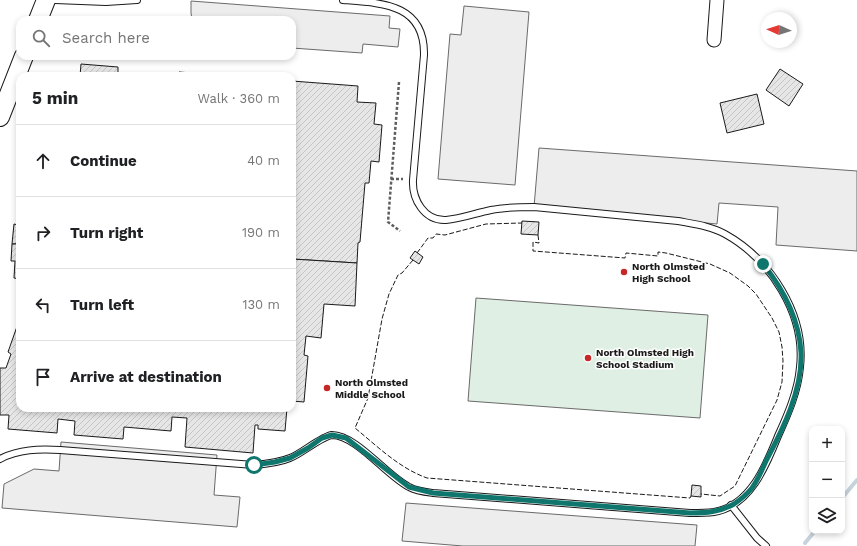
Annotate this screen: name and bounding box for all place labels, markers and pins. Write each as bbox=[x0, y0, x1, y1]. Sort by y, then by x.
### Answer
place label: North Olmsted High School bbox=[632, 261, 705, 284]
marker: North Olmsted High School bbox=[619, 267, 629, 277]
place label: North Olmsted High School Stadium bbox=[596, 347, 694, 370]
marker: North Olmsted High School Stadium bbox=[583, 353, 593, 363]
place label: North Olmsted Middle School bbox=[335, 377, 408, 400]
marker: North Olmsted Middle School bbox=[322, 383, 332, 393]

